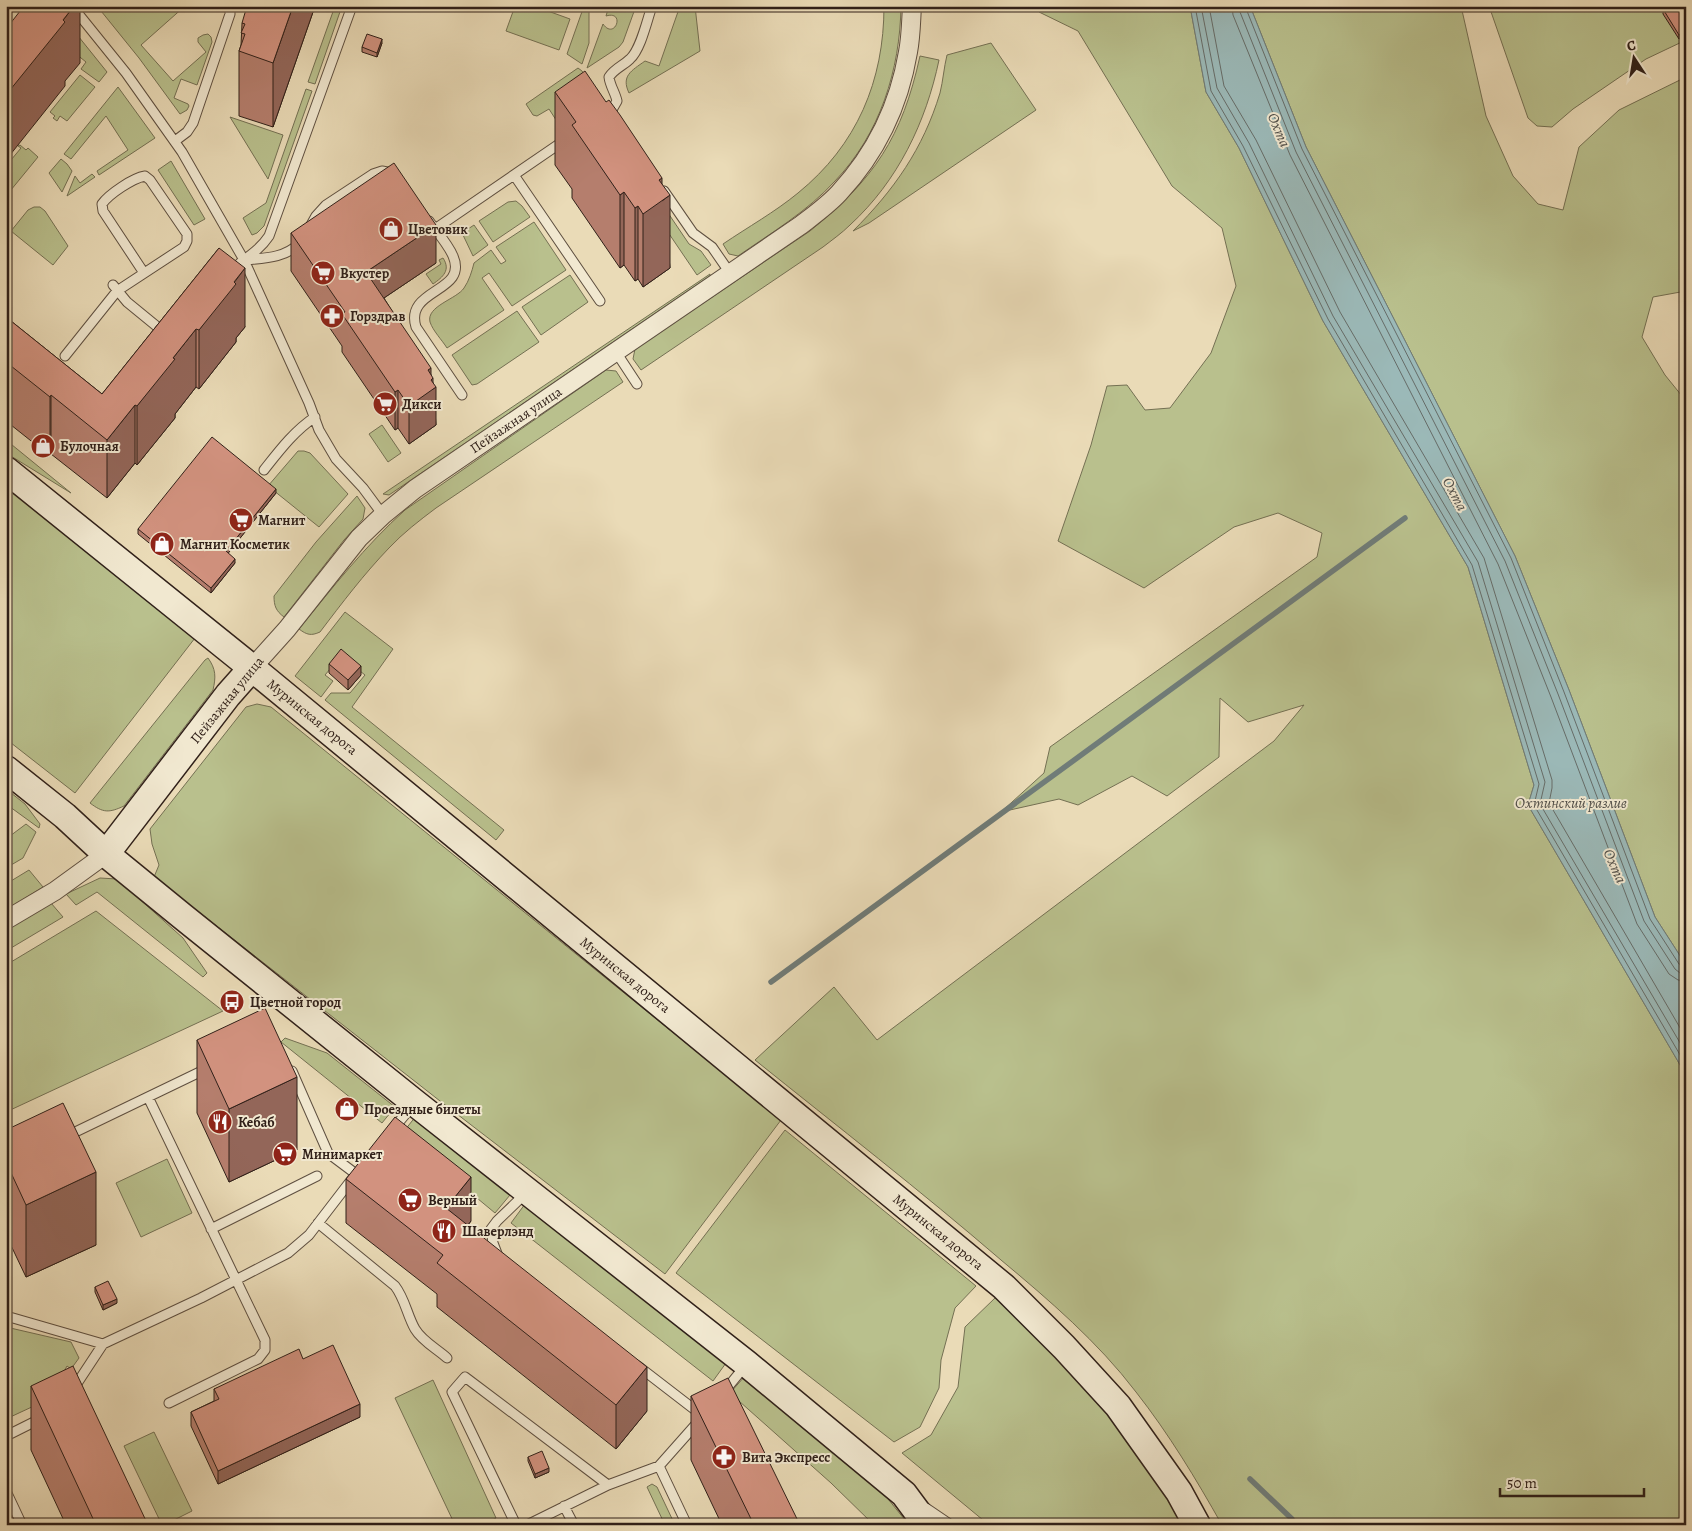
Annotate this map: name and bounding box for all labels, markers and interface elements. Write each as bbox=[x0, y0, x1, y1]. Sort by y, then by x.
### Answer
north arrow bbox=[1610, 32, 1660, 82]
text: С bbox=[1625, 36, 1638, 56]
water label: Охта bbox=[1263, 110, 1295, 150]
shop icon: Цветовик bbox=[378, 216, 404, 242]
place label: Цветовик bbox=[408, 220, 468, 239]
supermarket icon: Вкустер bbox=[310, 260, 336, 286]
place label: Вкустер bbox=[340, 264, 390, 283]
pharmacy icon: Горздрав bbox=[319, 303, 345, 329]
place label: Горздрав bbox=[350, 307, 406, 326]
street label: Пейзажная улица bbox=[466, 382, 566, 458]
supermarket icon: Дикси bbox=[372, 391, 398, 417]
place label: Дикси bbox=[402, 395, 442, 414]
shop icon: Булочная bbox=[30, 433, 56, 459]
place label: Булочная bbox=[60, 437, 119, 456]
water label: Охта bbox=[1438, 474, 1472, 514]
supermarket icon: Магнит bbox=[228, 507, 254, 533]
place label: Магнит bbox=[258, 511, 306, 530]
shop icon: Магнит Косметик bbox=[149, 531, 175, 557]
place label: Магнит Косметик bbox=[180, 535, 290, 554]
street label: Пейзажная улица bbox=[186, 652, 268, 748]
street label: Муринская дорога bbox=[263, 675, 362, 760]
water label: Охтинский разлив bbox=[1515, 793, 1627, 813]
water label: Охта bbox=[1599, 846, 1631, 886]
street label: Муринская дорога bbox=[576, 933, 675, 1018]
bus stop icon: Цветной город bbox=[219, 989, 245, 1015]
place label: Цветной город bbox=[250, 993, 341, 1012]
shop icon: Проездные билеты bbox=[334, 1096, 360, 1122]
place label: Проездные билеты bbox=[364, 1100, 481, 1119]
restaurant icon: Кебаб bbox=[207, 1109, 233, 1135]
place label: Кебаб bbox=[238, 1113, 275, 1132]
supermarket icon: Минимаркет bbox=[272, 1141, 298, 1167]
place label: Минимаркет bbox=[302, 1145, 383, 1164]
supermarket icon: Верный bbox=[397, 1187, 423, 1213]
street label: Муринская дорога bbox=[889, 1190, 988, 1275]
place label: Верный bbox=[428, 1191, 477, 1210]
restaurant icon: Шаверлэнд bbox=[431, 1218, 457, 1244]
place label: Шаверлэнд bbox=[462, 1222, 534, 1241]
pharmacy icon: Вита Экспресс bbox=[711, 1444, 737, 1470]
place label: Вита Экспресс bbox=[742, 1448, 830, 1467]
scale bar bbox=[1500, 1466, 1643, 1498]
text: 50 m bbox=[1507, 1473, 1537, 1493]

